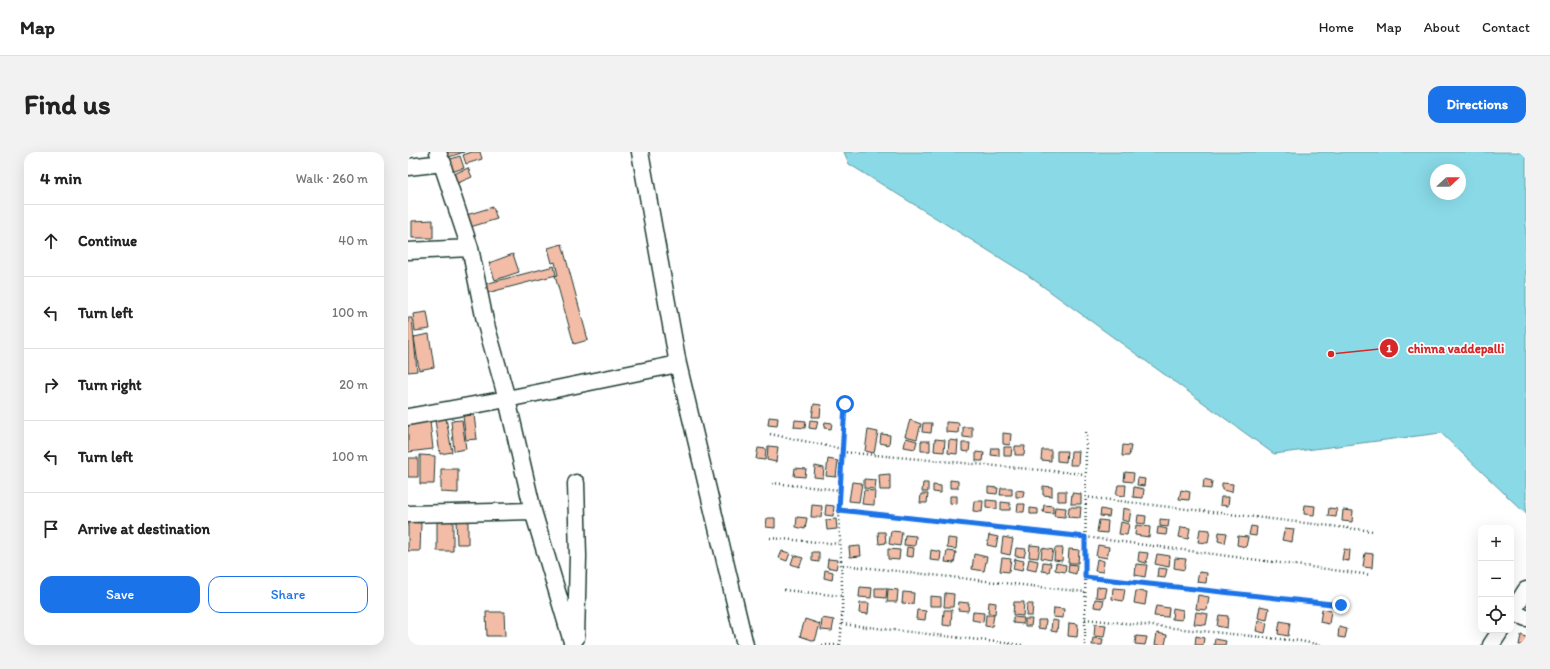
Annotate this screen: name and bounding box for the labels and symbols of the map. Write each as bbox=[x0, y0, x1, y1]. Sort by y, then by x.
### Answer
north arrow bbox=[1430, 164, 1466, 200]
callout: chinna vaddepalli bbox=[1379, 336, 1513, 361]
text: 1 bbox=[1386, 341, 1392, 355]
text: chinna vaddepalli bbox=[1408, 341, 1504, 357]
route start bbox=[836, 395, 854, 413]
route end bbox=[1332, 596, 1350, 614]

